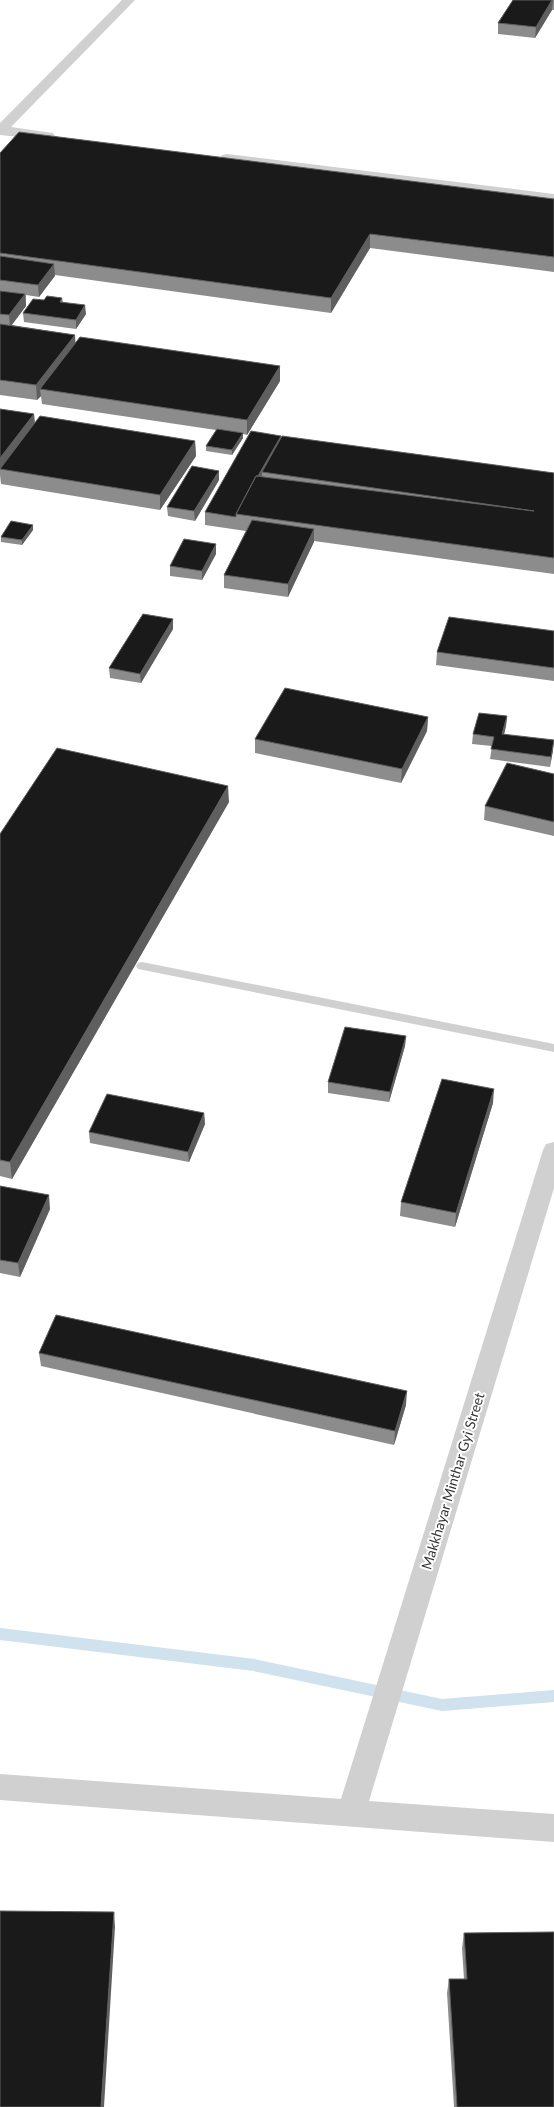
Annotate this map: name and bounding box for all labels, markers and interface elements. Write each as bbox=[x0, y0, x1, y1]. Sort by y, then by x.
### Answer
street label: Makkhayar Minthar Gyi Street bbox=[417, 1390, 488, 1571]

